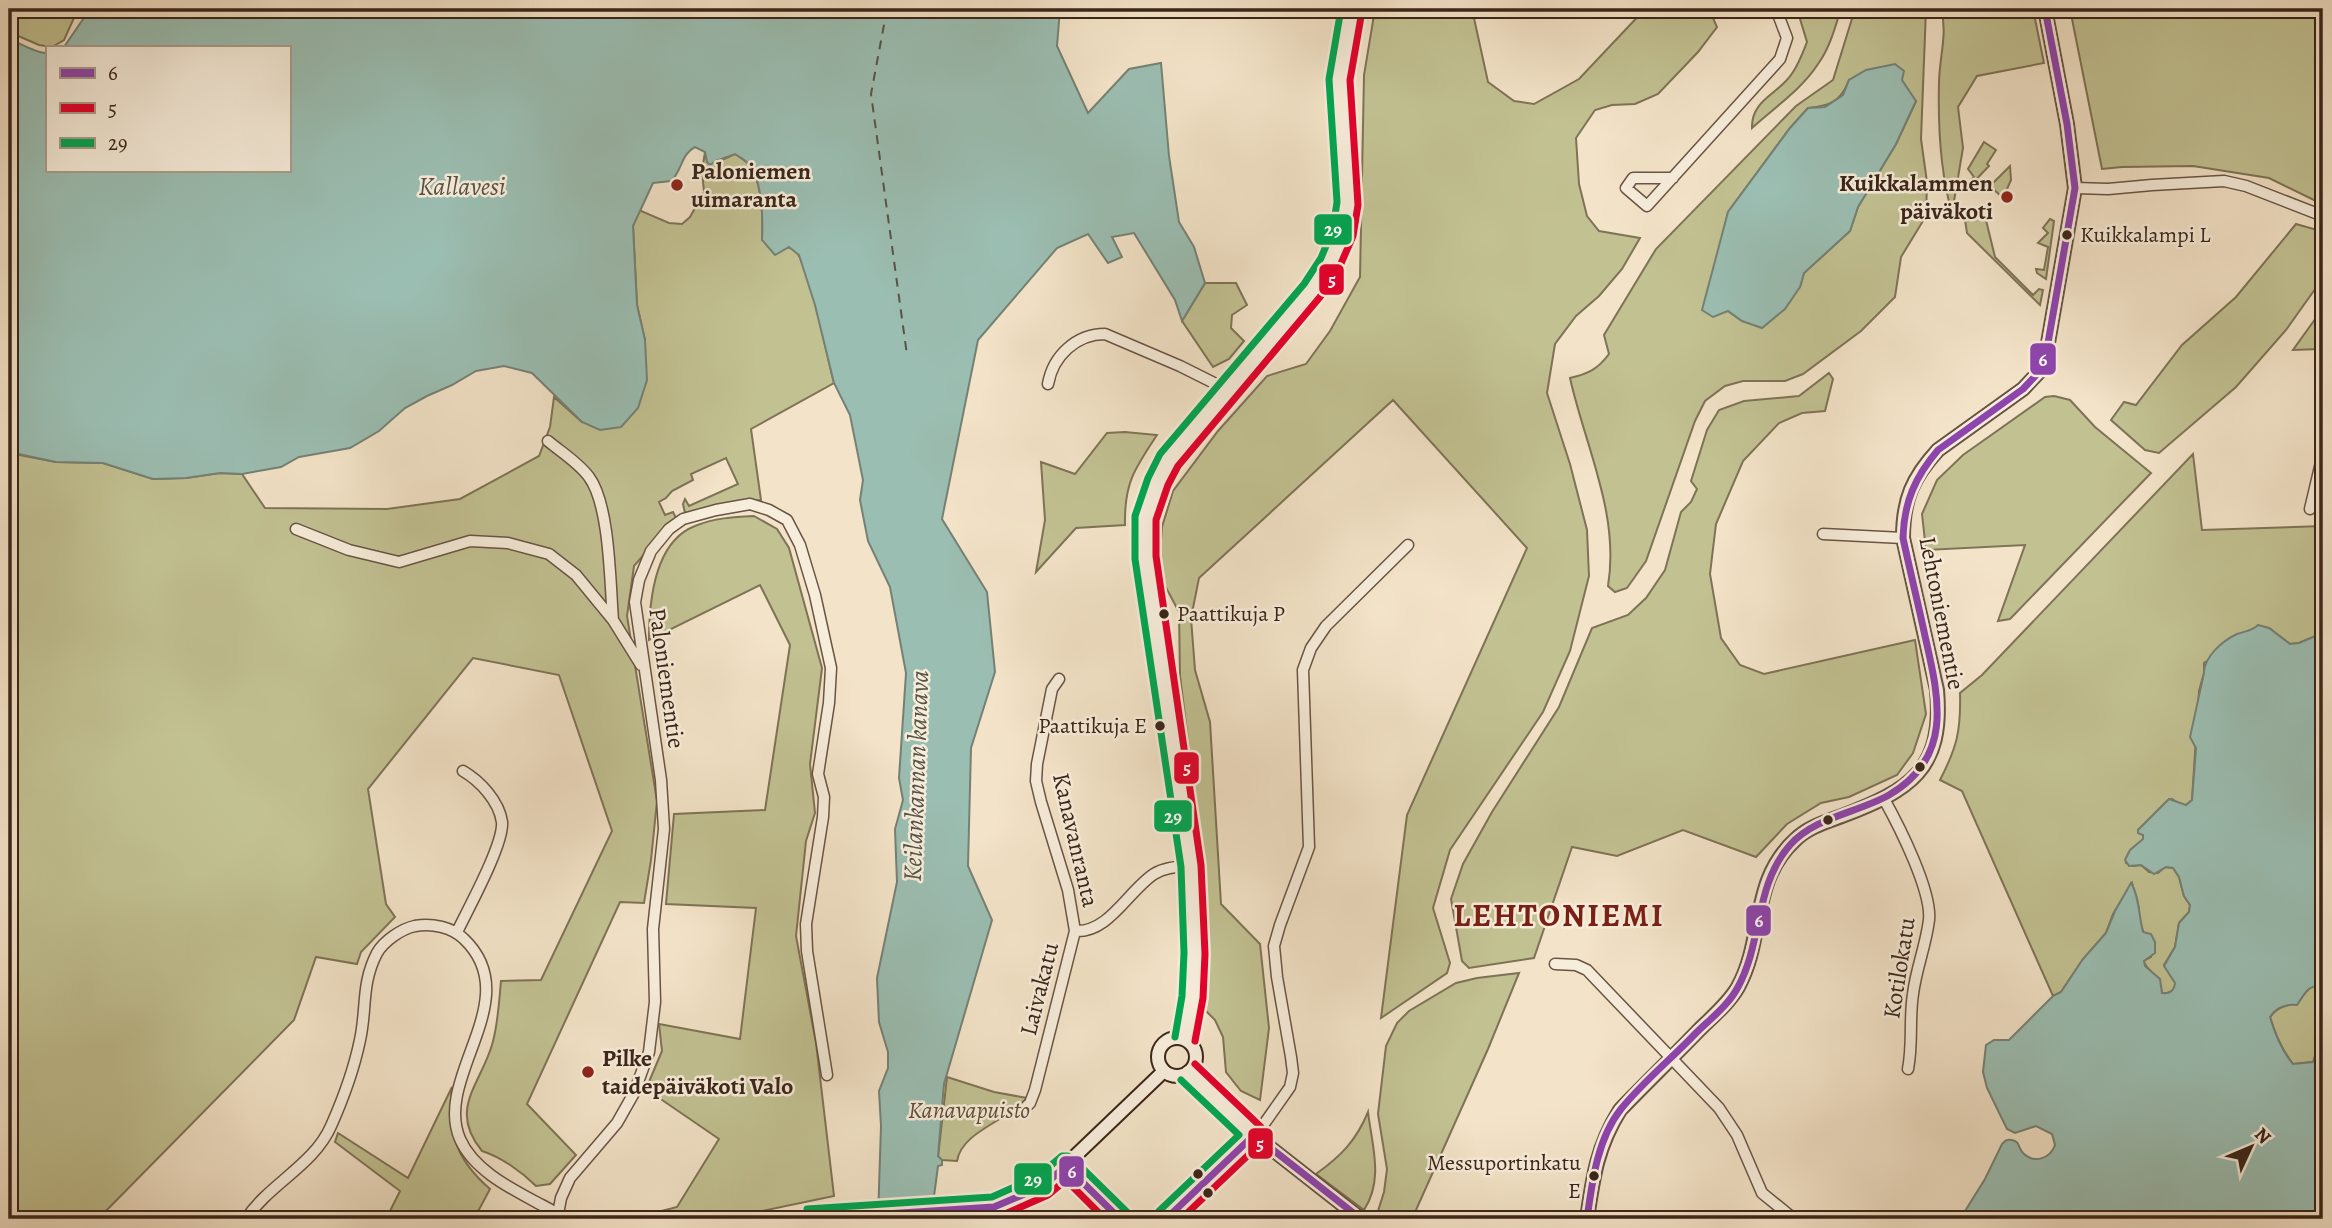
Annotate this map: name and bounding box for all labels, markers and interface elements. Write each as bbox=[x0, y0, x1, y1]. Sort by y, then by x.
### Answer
legend bbox=[46, 46, 290, 172]
text: 6 bbox=[108, 59, 118, 87]
text: 5 bbox=[108, 95, 117, 123]
text: 29 bbox=[108, 129, 128, 157]
place label: Paloniemen uimaranta bbox=[691, 155, 811, 215]
place label: Kuikkalammen päiväkoti bbox=[1839, 167, 1994, 227]
water label: Kallavesi bbox=[418, 169, 506, 204]
marker: Paloniemen uimaranta bbox=[669, 177, 685, 193]
marker: Kuikkalammen päiväkoti bbox=[1999, 189, 2015, 205]
line badge: 29 bbox=[1313, 213, 1353, 246]
text: 29 bbox=[1324, 217, 1342, 243]
place label: Kuikkalampi L bbox=[2080, 220, 2211, 250]
marker: Kuikkalampi L bbox=[2060, 228, 2074, 242]
line badge: 5 bbox=[1318, 263, 1345, 296]
text: 5 bbox=[1328, 267, 1336, 293]
line badge: 6 bbox=[2029, 342, 2057, 376]
text: 6 bbox=[2039, 347, 2048, 373]
street label: Lehtoniementie bbox=[1911, 534, 1973, 692]
place label: Paattikuja P bbox=[1177, 599, 1285, 629]
street label: Paloniementie bbox=[641, 606, 693, 750]
marker: Paattikuja P bbox=[1157, 607, 1171, 621]
water label: Keilankannan kanava bbox=[895, 670, 937, 882]
place label: Paattikuja E bbox=[1038, 711, 1147, 741]
marker: Paattikuja E bbox=[1153, 719, 1167, 733]
line badge: 5 bbox=[1173, 751, 1200, 785]
text: 5 bbox=[1183, 755, 1191, 781]
unlabelled marker bbox=[1913, 760, 1927, 774]
street label: Kanavanranta bbox=[1045, 770, 1107, 911]
line badge: 29 bbox=[1153, 799, 1193, 833]
text: 29 bbox=[1164, 804, 1182, 830]
unlabelled marker bbox=[1821, 813, 1835, 827]
district label: LEHTONIEMI bbox=[1453, 893, 1665, 937]
line badge: 6 bbox=[1745, 904, 1772, 937]
text: 6 bbox=[1755, 908, 1764, 934]
street label: Kotilokatu bbox=[1875, 915, 1923, 1021]
street label: Laivakatu bbox=[1012, 939, 1066, 1039]
place label: Pilke taidepäiväkoti Valo bbox=[602, 1042, 793, 1102]
marker: Pilke taidepäiväkoti Valo bbox=[580, 1064, 596, 1080]
park label: Kanavapuisto bbox=[908, 1094, 1030, 1126]
north arrow bbox=[2216, 1112, 2286, 1182]
text: N bbox=[2248, 1122, 2277, 1150]
line badge: 5 bbox=[1247, 1127, 1274, 1160]
text: 5 bbox=[1256, 1131, 1264, 1157]
place label: Messuportinkatu E bbox=[1427, 1148, 1581, 1206]
line badge: 6 bbox=[1058, 1155, 1085, 1188]
text: 6 bbox=[1068, 1159, 1077, 1185]
line badge: 29 bbox=[1013, 1162, 1053, 1196]
text: 29 bbox=[1024, 1167, 1042, 1193]
unlabelled marker bbox=[1191, 1167, 1205, 1181]
marker: Messuportinkatu E bbox=[1587, 1169, 1601, 1183]
unlabelled marker bbox=[1201, 1186, 1215, 1200]

